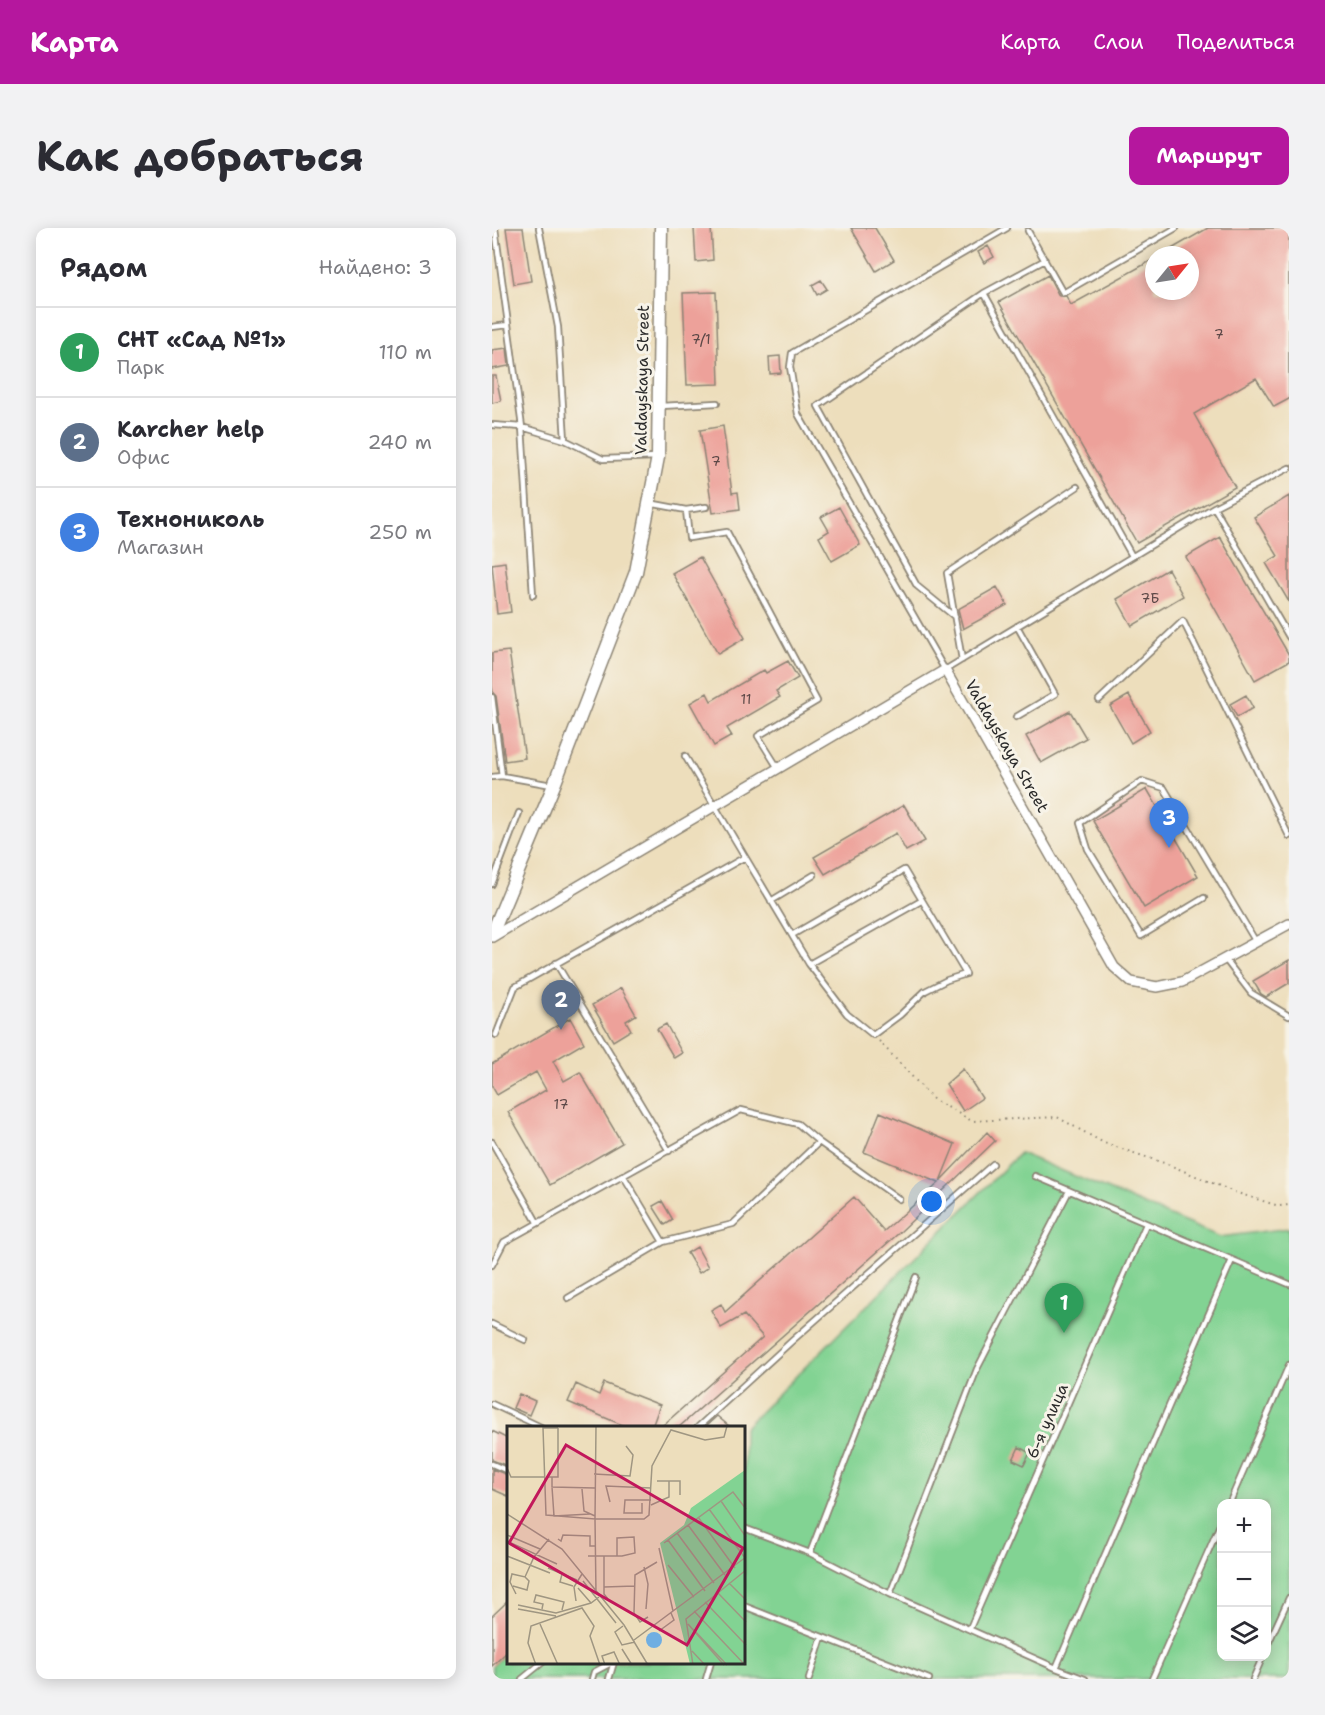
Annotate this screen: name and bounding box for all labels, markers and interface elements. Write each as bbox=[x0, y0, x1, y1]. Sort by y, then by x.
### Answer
text: Карта bbox=[30, 23, 119, 61]
text: Карта bbox=[1000, 28, 1060, 56]
text: Слои bbox=[1093, 28, 1144, 56]
text: Поделиться bbox=[1177, 28, 1295, 56]
button: Маршрут bbox=[1129, 127, 1289, 185]
text: Как добраться bbox=[36, 128, 364, 184]
north arrow bbox=[1145, 246, 1199, 300]
text: Рядом bbox=[60, 250, 147, 285]
text: Найдено: 3 bbox=[319, 254, 432, 280]
street label: Valdayskaya Street bbox=[630, 305, 654, 455]
text: СНТ «Сад №1» bbox=[117, 325, 286, 354]
house number: 7 bbox=[1214, 325, 1224, 343]
house number: 7/1 bbox=[691, 330, 711, 348]
text: 1 bbox=[75, 339, 84, 365]
text: 110 m bbox=[378, 339, 432, 365]
text: Парк bbox=[117, 354, 164, 380]
text: Karcher help bbox=[117, 415, 264, 444]
text: 2 bbox=[73, 429, 87, 455]
text: 240 m bbox=[367, 429, 432, 455]
text: Офис bbox=[117, 444, 170, 470]
house number: 7 bbox=[711, 452, 721, 470]
text: Технониколь bbox=[117, 505, 264, 534]
text: 3 bbox=[73, 519, 87, 545]
text: 250 m bbox=[368, 519, 432, 545]
text: Магазин bbox=[117, 534, 204, 560]
house number: 7Б bbox=[1140, 589, 1160, 607]
street label: Valdayskaya Street bbox=[960, 676, 1054, 816]
house number: 11 bbox=[740, 690, 752, 708]
pin: 3 bbox=[1150, 798, 1188, 848]
pin: 2 bbox=[542, 980, 580, 1030]
house number: 17 bbox=[554, 1095, 568, 1113]
your location bbox=[917, 1187, 946, 1216]
pin: 1 bbox=[1044, 1284, 1084, 1333]
street label: 6-я улица bbox=[1021, 1380, 1073, 1462]
inset map bbox=[507, 1426, 746, 1664]
map controls bbox=[1217, 1499, 1271, 1661]
button: + bbox=[1217, 1499, 1271, 1553]
button: − bbox=[1217, 1553, 1271, 1607]
button: layers bbox=[1217, 1607, 1271, 1661]

